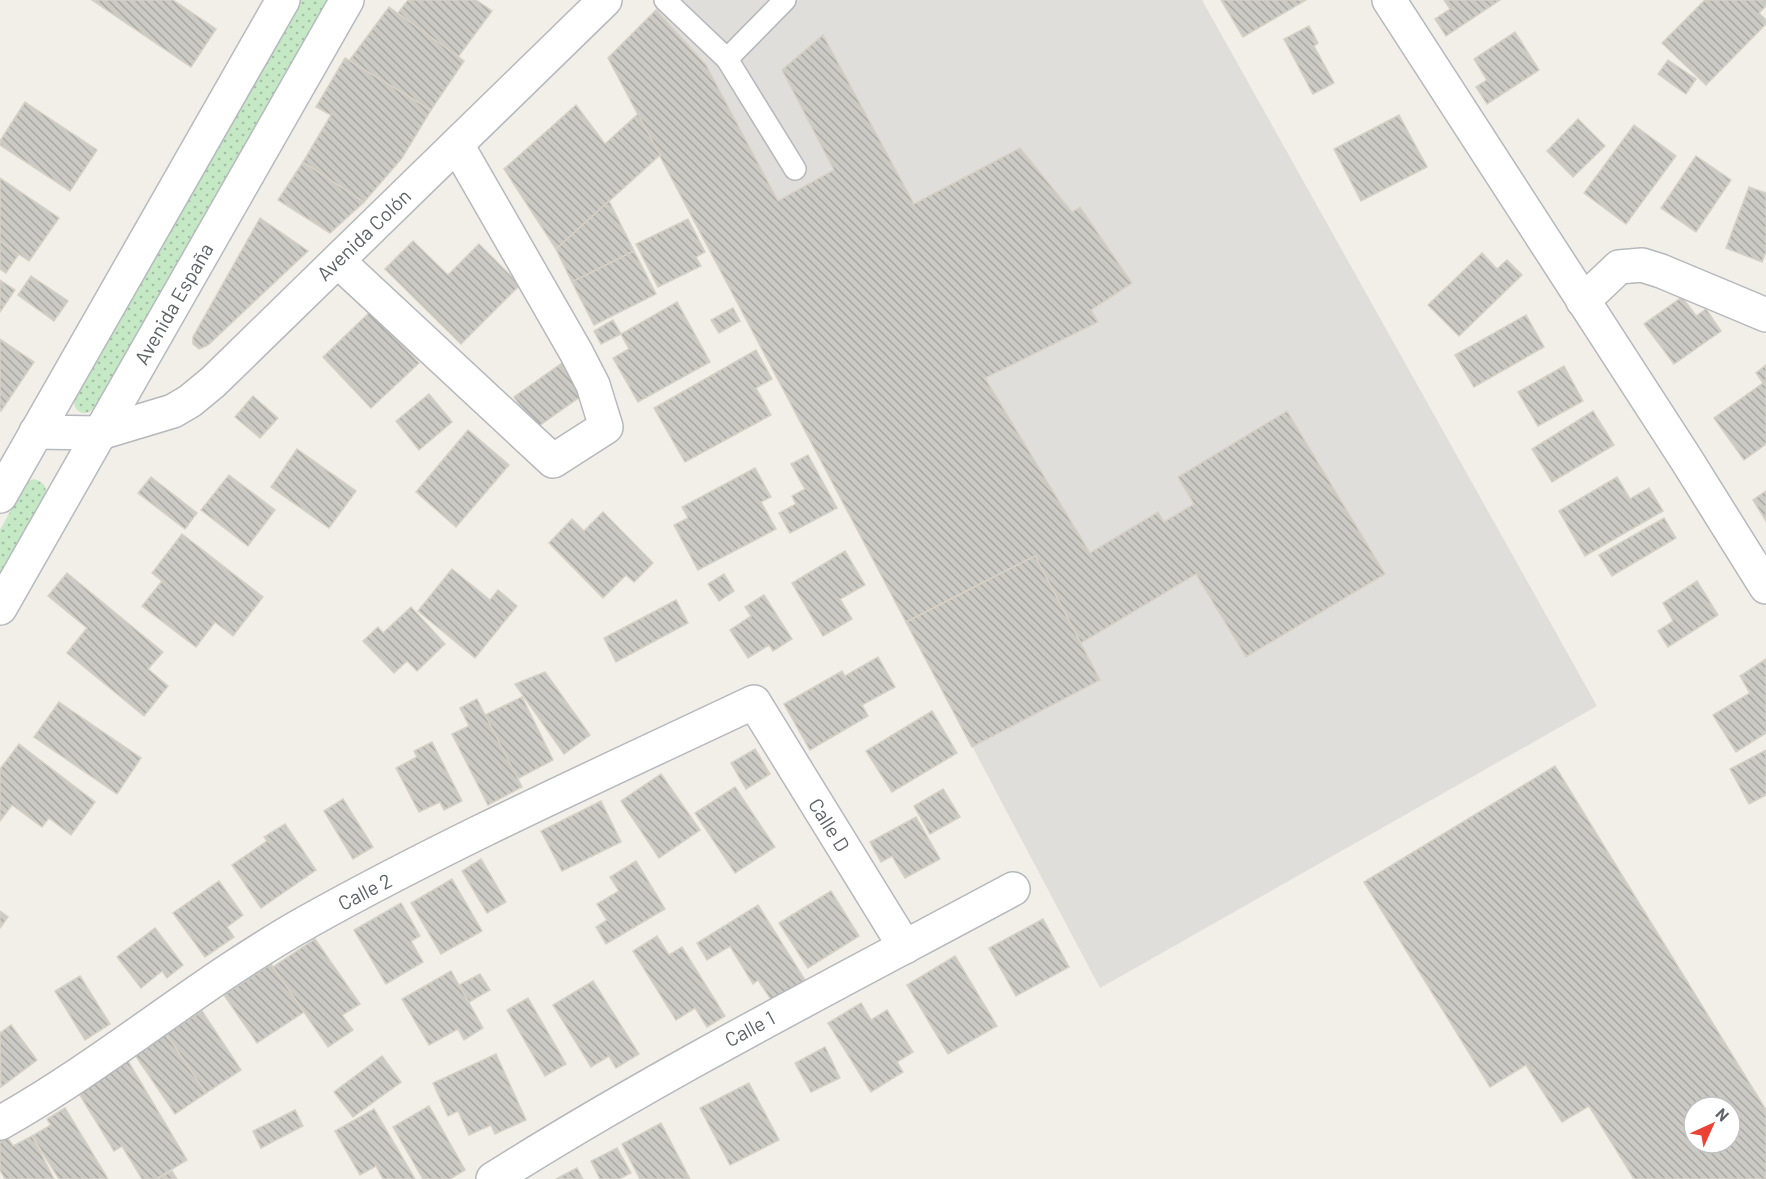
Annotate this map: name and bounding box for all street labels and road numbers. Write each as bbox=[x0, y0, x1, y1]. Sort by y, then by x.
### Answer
street label: Avenida Colón bbox=[311, 183, 415, 285]
street label: Avenida España bbox=[129, 238, 218, 369]
street label: Calle D bbox=[804, 793, 856, 856]
street label: Calle 2 bbox=[334, 868, 395, 915]
street label: Calle 1 bbox=[720, 1005, 779, 1051]

